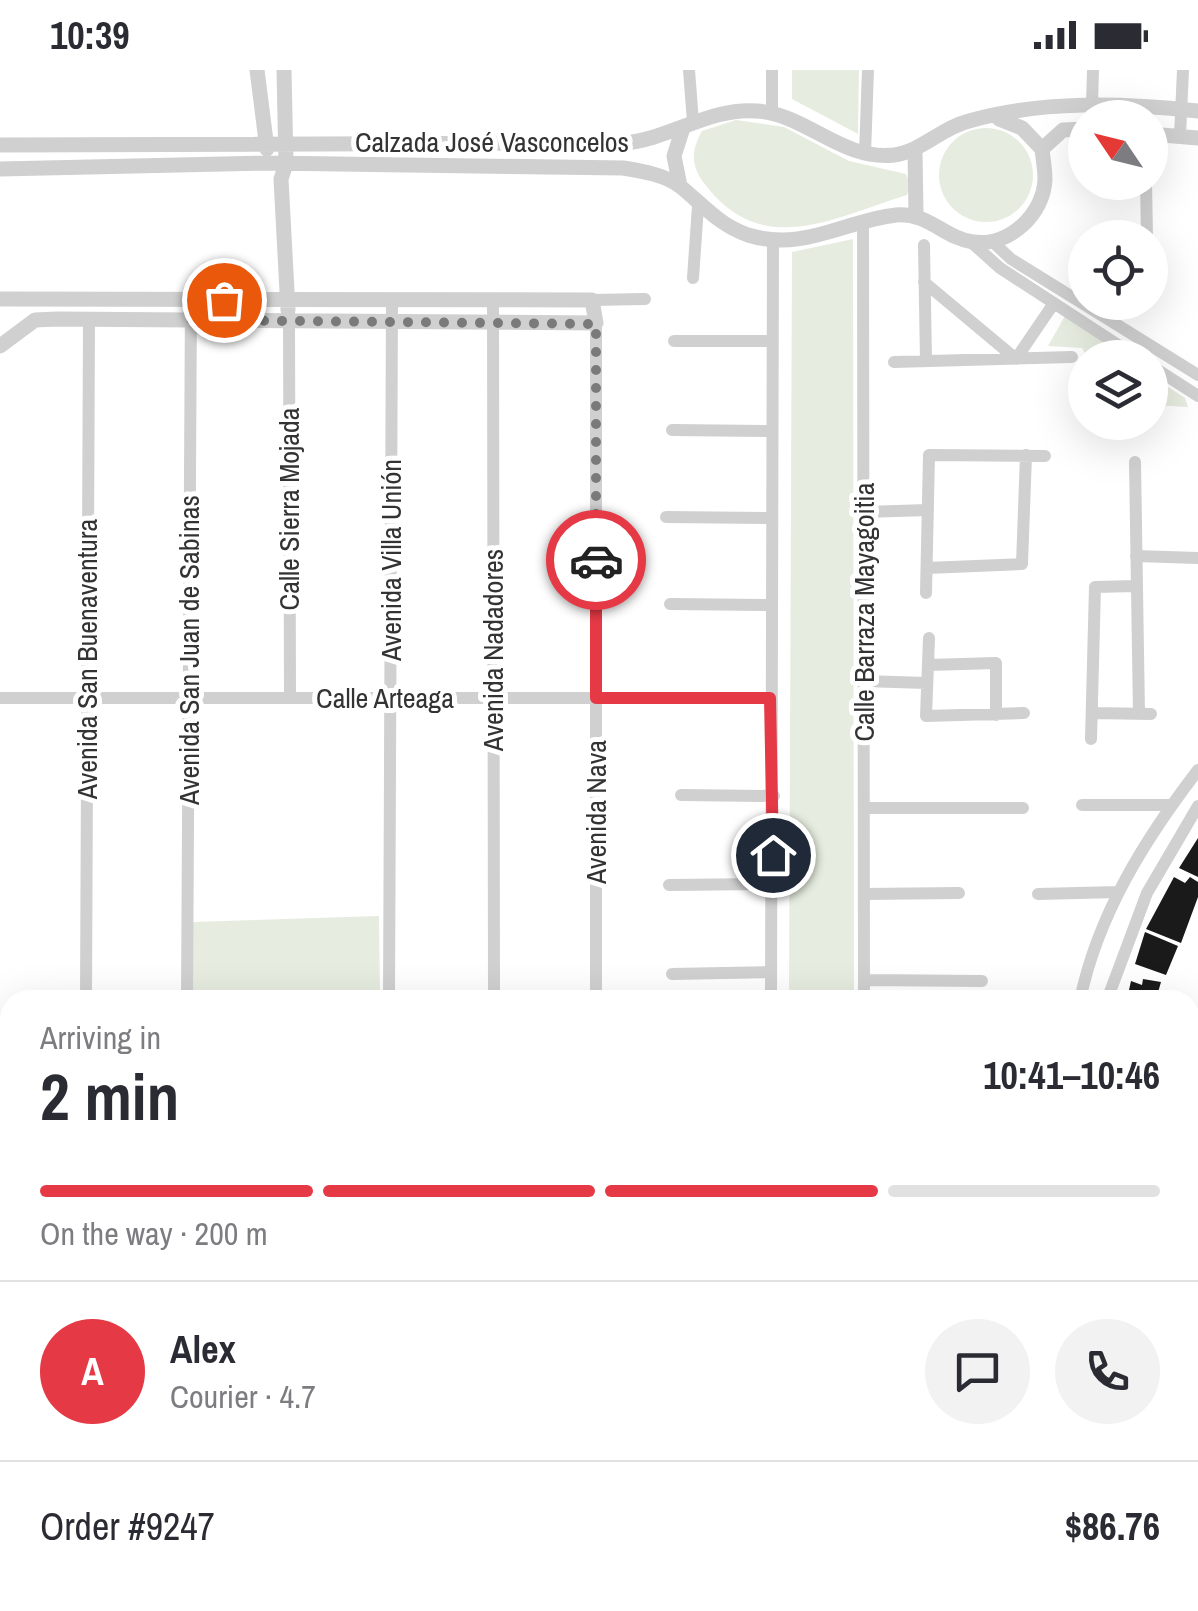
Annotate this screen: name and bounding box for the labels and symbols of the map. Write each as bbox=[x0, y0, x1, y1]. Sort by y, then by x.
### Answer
north arrow bbox=[1068, 100, 1168, 200]
street label: Calzada José Vasconcelos bbox=[355, 123, 629, 161]
pin bbox=[182, 258, 267, 343]
street label: Calle Sierra Mojada bbox=[270, 407, 308, 610]
street label: Avenida Villa Unión bbox=[372, 459, 410, 662]
street label: Calle Barraza Mayagoitia bbox=[845, 482, 883, 742]
street label: Avenida San Juan de Sabinas bbox=[170, 495, 208, 806]
courier bbox=[546, 510, 646, 610]
street label: Avenida San Buenaventura bbox=[68, 519, 106, 800]
street label: Avenida Nadadores bbox=[474, 549, 512, 752]
street label: Calle Arteaga bbox=[316, 679, 454, 717]
street label: Avenida Nava bbox=[577, 740, 615, 885]
pin bbox=[731, 813, 816, 898]

